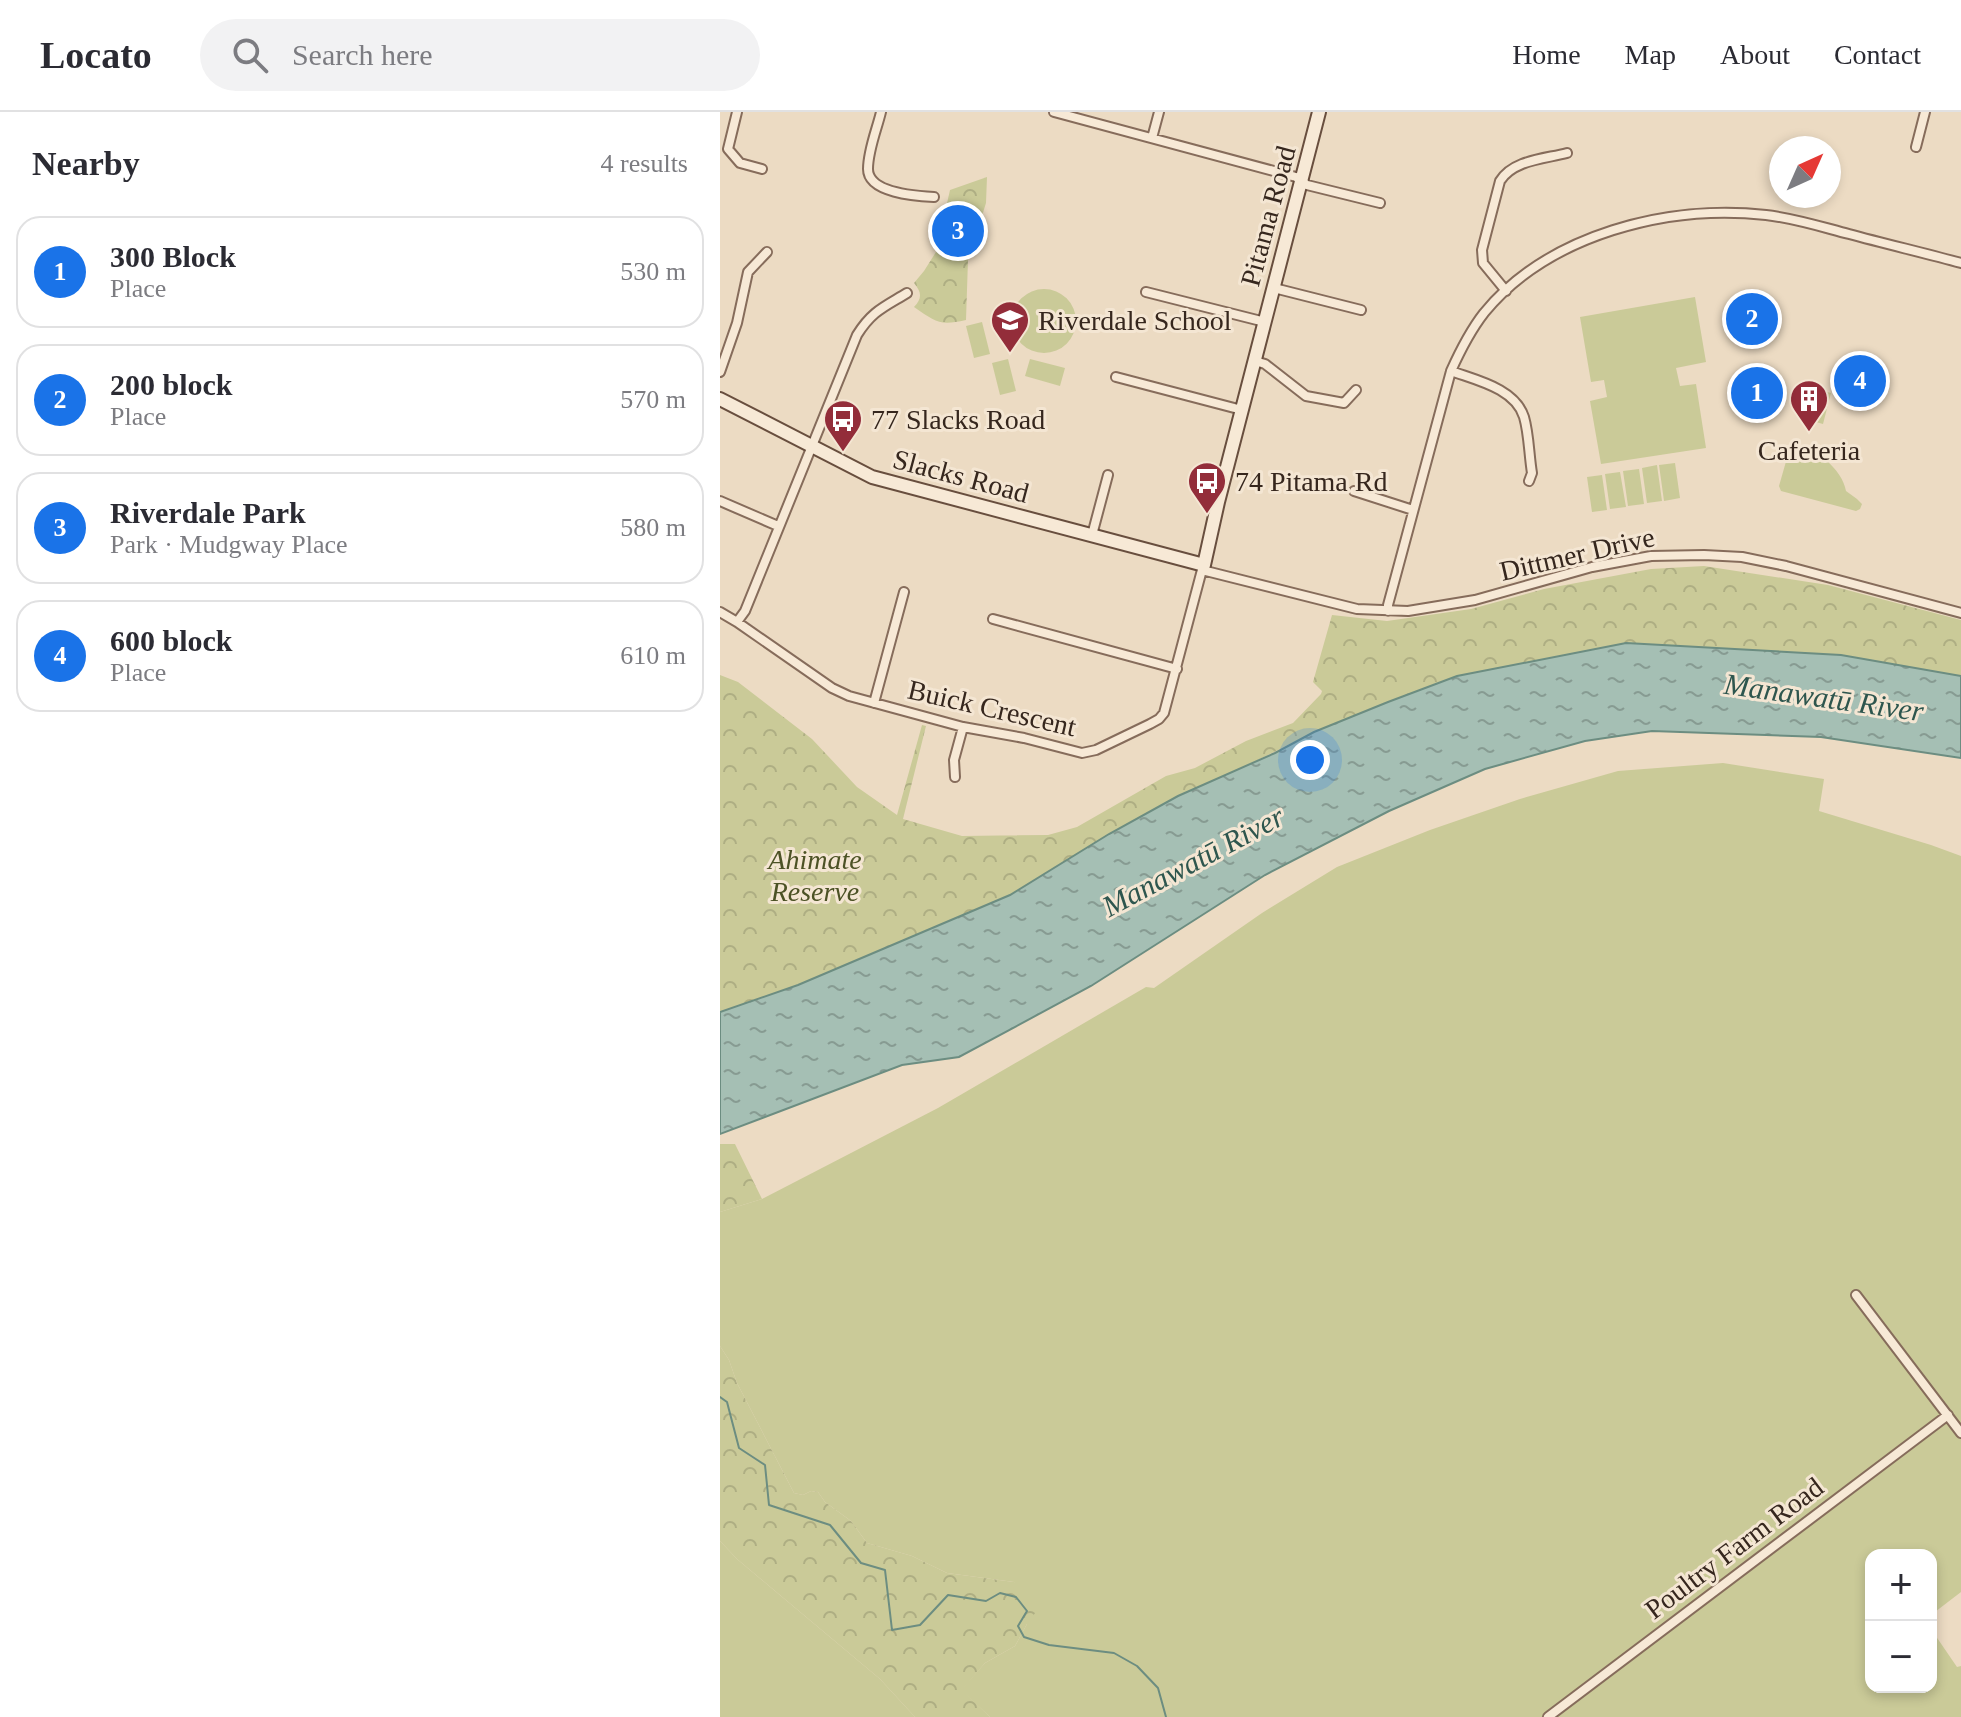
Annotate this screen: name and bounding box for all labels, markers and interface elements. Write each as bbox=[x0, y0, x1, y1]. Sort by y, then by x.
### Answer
search box bbox=[200, 19, 760, 91]
icon: search bbox=[228, 33, 272, 77]
text: Locato bbox=[40, 34, 152, 76]
text: Search here bbox=[292, 38, 433, 71]
text: Home bbox=[1512, 39, 1581, 70]
text: Map bbox=[1625, 39, 1676, 70]
text: About bbox=[1720, 39, 1790, 70]
text: Contact bbox=[1834, 39, 1921, 70]
north arrow bbox=[1769, 136, 1841, 208]
street label: Pitama Road bbox=[1234, 143, 1302, 289]
text: Nearby bbox=[32, 145, 140, 182]
text: 4 results bbox=[601, 149, 688, 178]
pin: 3 bbox=[932, 201, 984, 261]
text: 300 Block bbox=[110, 240, 236, 273]
text: 1 bbox=[54, 257, 67, 286]
text: 530 m bbox=[620, 257, 686, 286]
text: Place bbox=[110, 274, 166, 303]
pin: 2 bbox=[1726, 289, 1778, 349]
school or university icon: Riverdale School bbox=[989, 299, 1031, 354]
place label: Riverdale School bbox=[1038, 305, 1232, 336]
pin: 4 bbox=[1834, 351, 1886, 411]
pin: 1 bbox=[1731, 363, 1783, 423]
text: 200 block bbox=[110, 368, 233, 401]
building icon: Cafeteria bbox=[1788, 378, 1830, 433]
text: 2 bbox=[54, 385, 67, 414]
text: 570 m bbox=[620, 385, 686, 414]
bus stop icon: 77 Slacks Road bbox=[822, 398, 864, 453]
text: Place bbox=[110, 402, 166, 431]
place label: 77 Slacks Road bbox=[871, 404, 1045, 435]
place label: Cafeteria bbox=[1758, 435, 1861, 466]
street label: Slacks Road bbox=[890, 443, 1032, 509]
bus stop icon: 74 Pitama Rd bbox=[1186, 460, 1228, 515]
place label: 74 Pitama Rd bbox=[1235, 466, 1387, 497]
text: Riverdale Park bbox=[110, 496, 306, 529]
text: 3 bbox=[54, 513, 67, 542]
text: 580 m bbox=[620, 513, 686, 542]
street label: Dittmer Drive bbox=[1497, 521, 1657, 587]
text: Park · Mudgway Place bbox=[110, 530, 348, 559]
text: 600 block bbox=[110, 624, 233, 657]
text: 4 bbox=[54, 641, 67, 670]
text: 610 m bbox=[620, 641, 686, 670]
text: Place bbox=[110, 658, 166, 687]
water label: Manawatū River bbox=[1721, 667, 1926, 727]
street label: Buick Crescent bbox=[905, 674, 1079, 742]
your location bbox=[1290, 740, 1330, 780]
water label: Manawatū River bbox=[1096, 799, 1290, 923]
park label: Ahimate Reserve bbox=[766, 844, 862, 907]
street label: Poultry Farm Road bbox=[1639, 1471, 1829, 1625]
map controls bbox=[1865, 1549, 1937, 1693]
button: + bbox=[1865, 1549, 1937, 1621]
button: − bbox=[1865, 1621, 1937, 1693]

